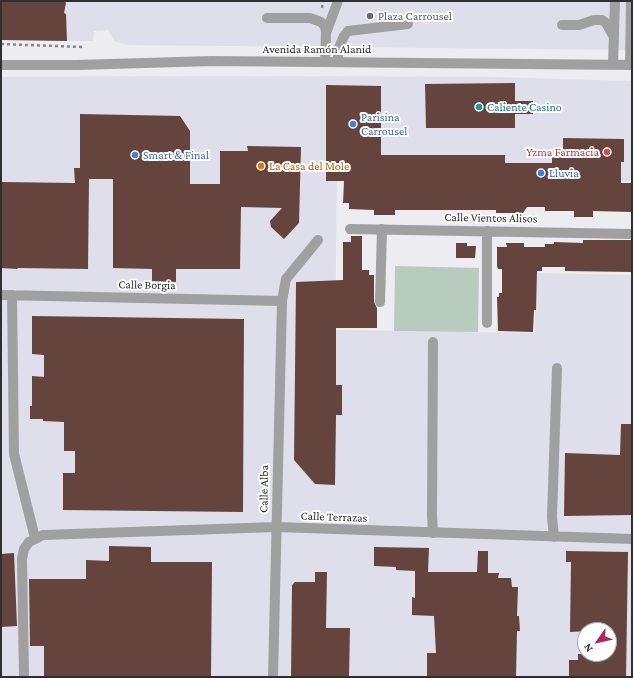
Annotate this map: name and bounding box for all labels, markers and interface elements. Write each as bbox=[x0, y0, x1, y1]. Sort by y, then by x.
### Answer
place label: Plaza Carrousel bbox=[378, 9, 452, 23]
marker: Plaza Carrousel bbox=[365, 11, 375, 21]
street label: Avenida Ramón Alanid bbox=[263, 42, 371, 56]
place label: Caliente Casino bbox=[487, 100, 562, 114]
marker: Caliente Casino bbox=[474, 102, 484, 112]
place label: Parisina Carrousel bbox=[361, 110, 407, 138]
marker: Parisina Carrousel bbox=[348, 119, 358, 129]
place label: Yzma Farmacia bbox=[526, 145, 599, 159]
marker: Yzma Farmacia bbox=[602, 147, 612, 157]
place label: Smart & Final bbox=[143, 148, 209, 162]
marker: Smart & Final bbox=[130, 150, 140, 160]
place label: La Casa del Mole bbox=[269, 159, 349, 173]
marker: La Casa del Mole bbox=[256, 161, 266, 171]
place label: Lluvia bbox=[549, 166, 579, 180]
marker: Lluvia bbox=[536, 168, 546, 178]
street label: Calle Vientos Alisos bbox=[444, 210, 538, 226]
street label: Calle Borgia bbox=[118, 277, 176, 293]
street label: Calle Alba bbox=[256, 465, 272, 513]
street label: Calle Terrazas bbox=[300, 509, 368, 525]
north arrow bbox=[577, 622, 617, 662]
text: N bbox=[581, 642, 595, 655]

